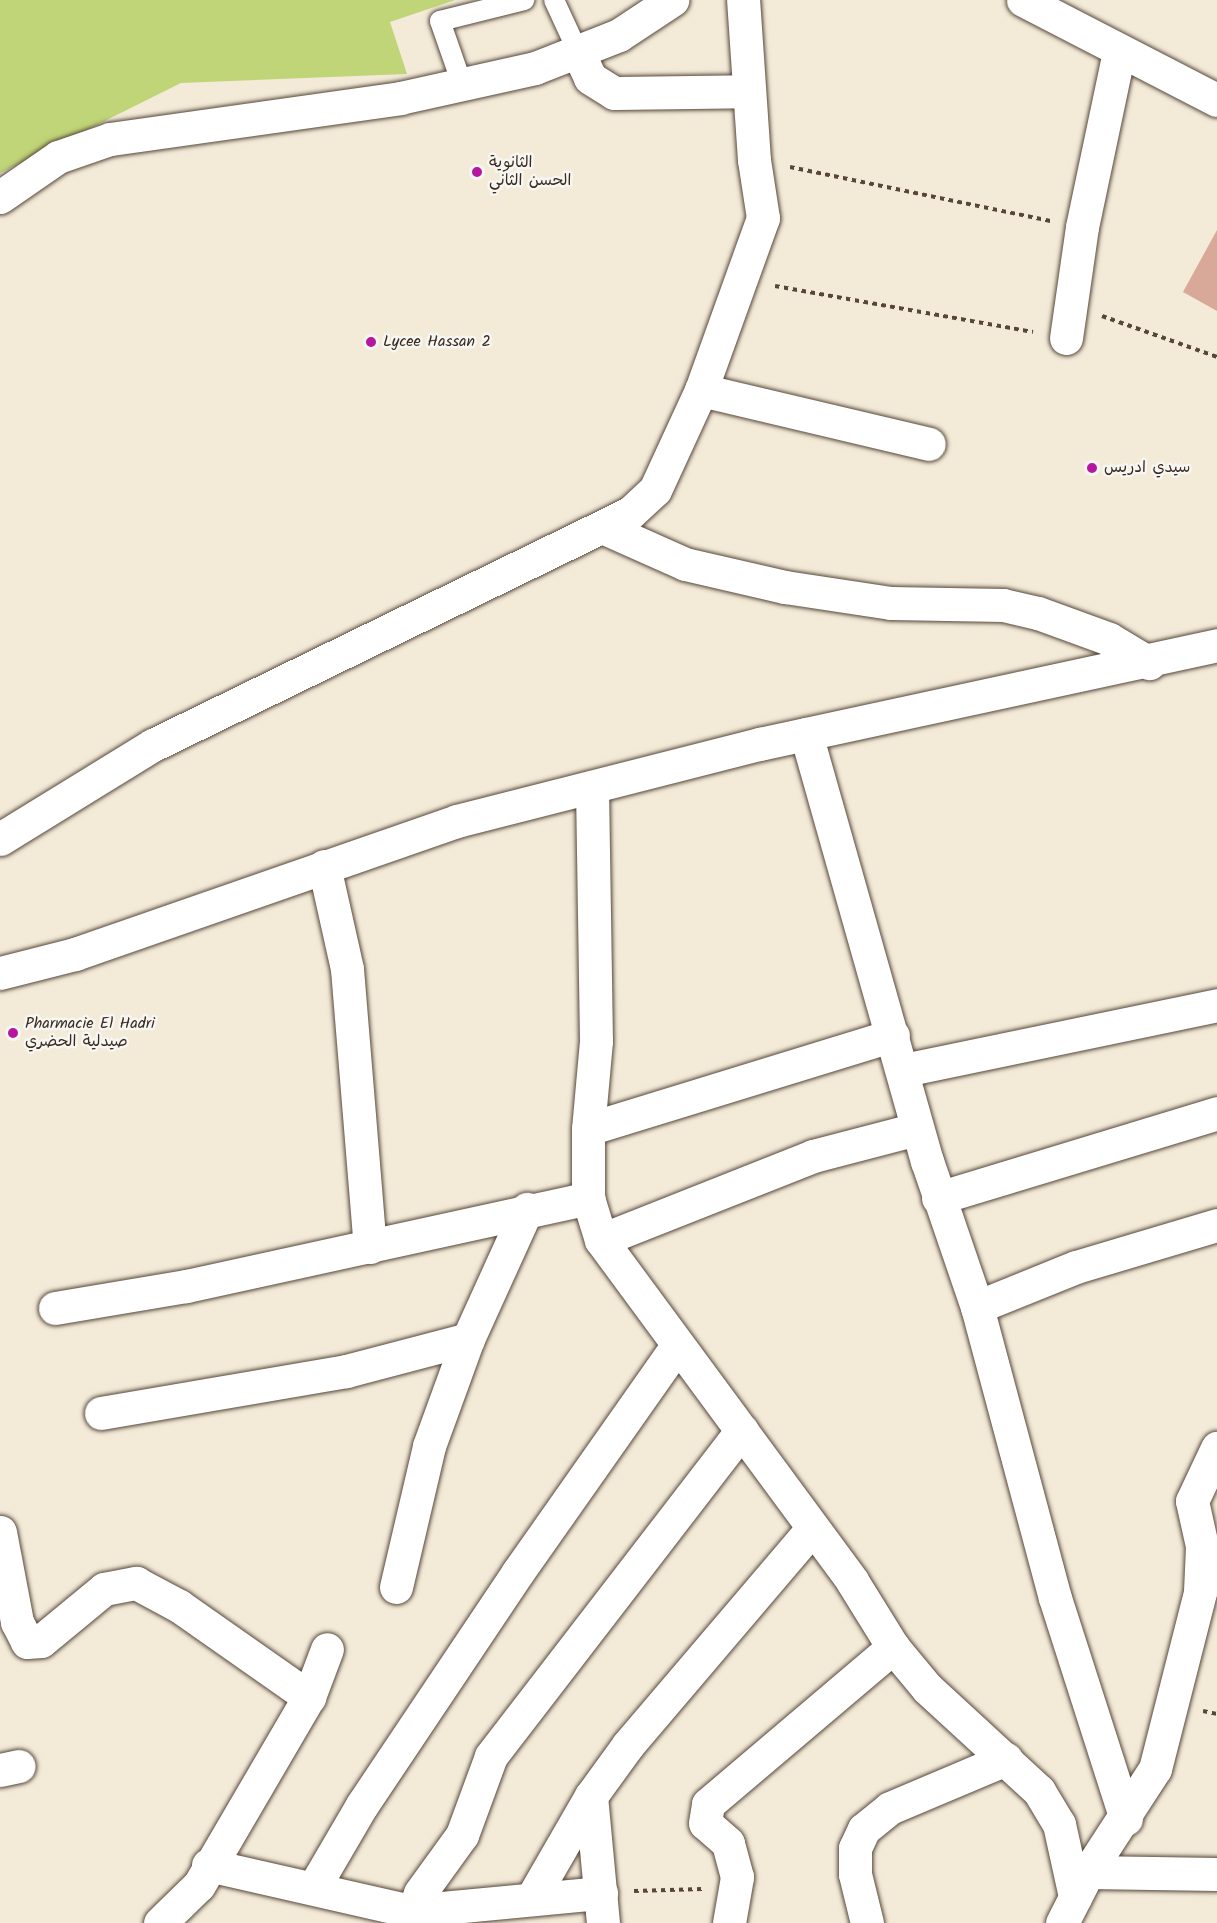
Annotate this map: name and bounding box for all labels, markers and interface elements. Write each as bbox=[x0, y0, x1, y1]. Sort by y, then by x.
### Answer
place label: الثانوية الحسن الثاني bbox=[489, 153, 571, 191]
marker: الثانوية الحسن الثاني bbox=[470, 165, 484, 179]
place label: Lycee Hassan 2 bbox=[383, 332, 491, 352]
marker: Lycee Hassan 2 bbox=[364, 335, 378, 349]
place label: سيدي ادريس bbox=[1104, 458, 1190, 478]
marker: سيدي ادريس bbox=[1085, 461, 1099, 475]
place label: Pharmacie El Hadri صيدلية الحضري bbox=[25, 1014, 155, 1052]
marker: Pharmacie El Hadri صيدلية الحضري bbox=[6, 1026, 20, 1040]

